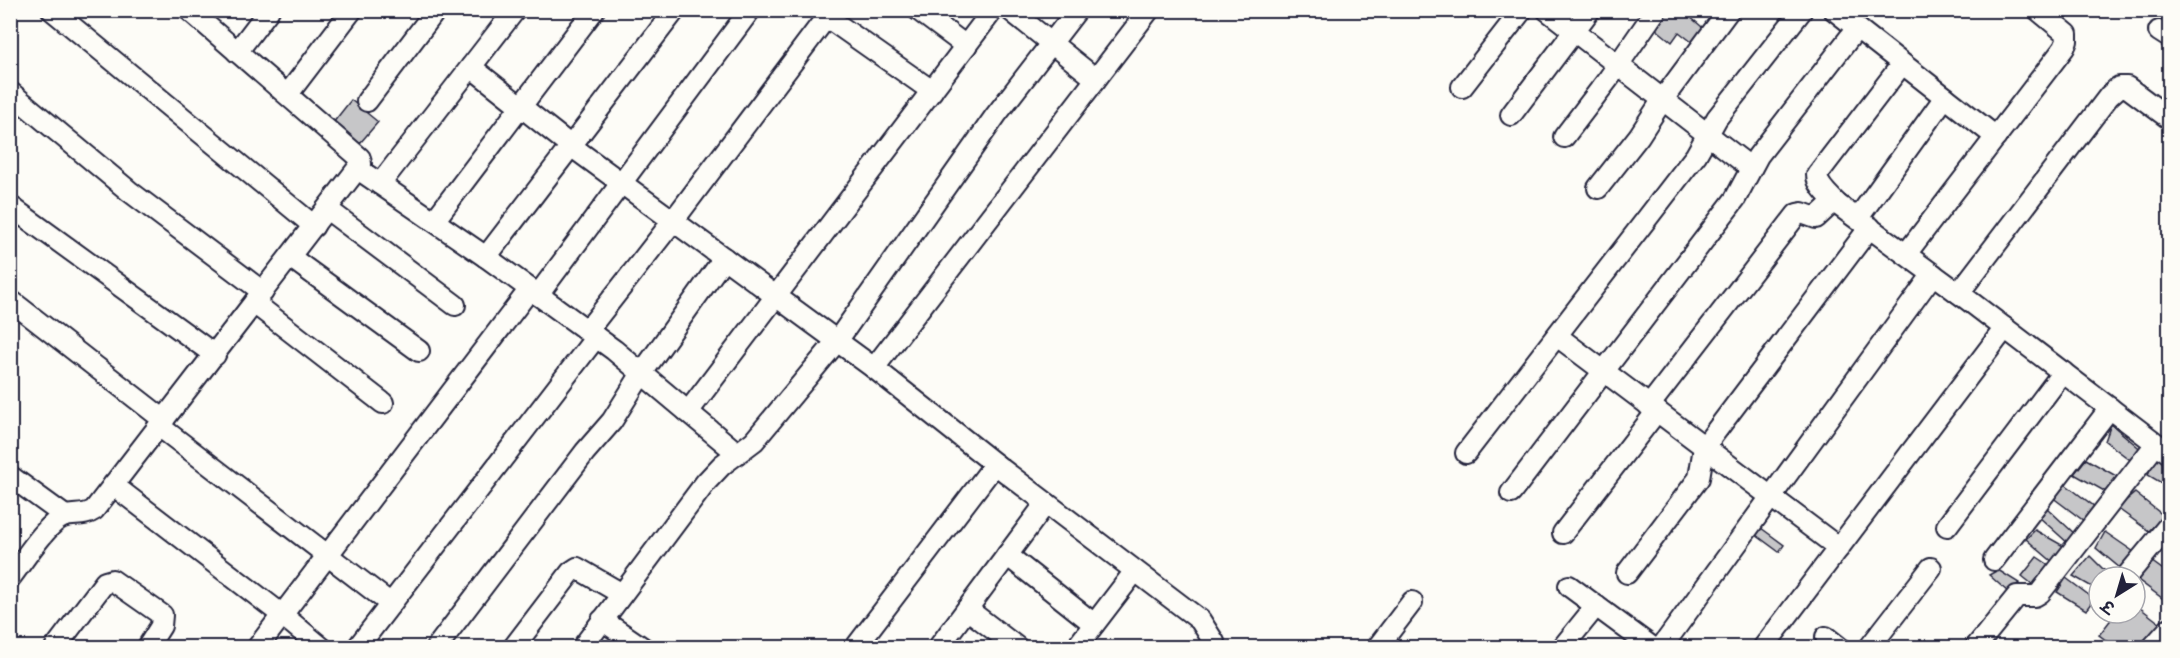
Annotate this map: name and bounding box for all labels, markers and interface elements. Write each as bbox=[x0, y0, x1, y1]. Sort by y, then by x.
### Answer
north arrow bbox=[2087, 565, 2147, 625]
text: उ bbox=[2097, 593, 2121, 619]

